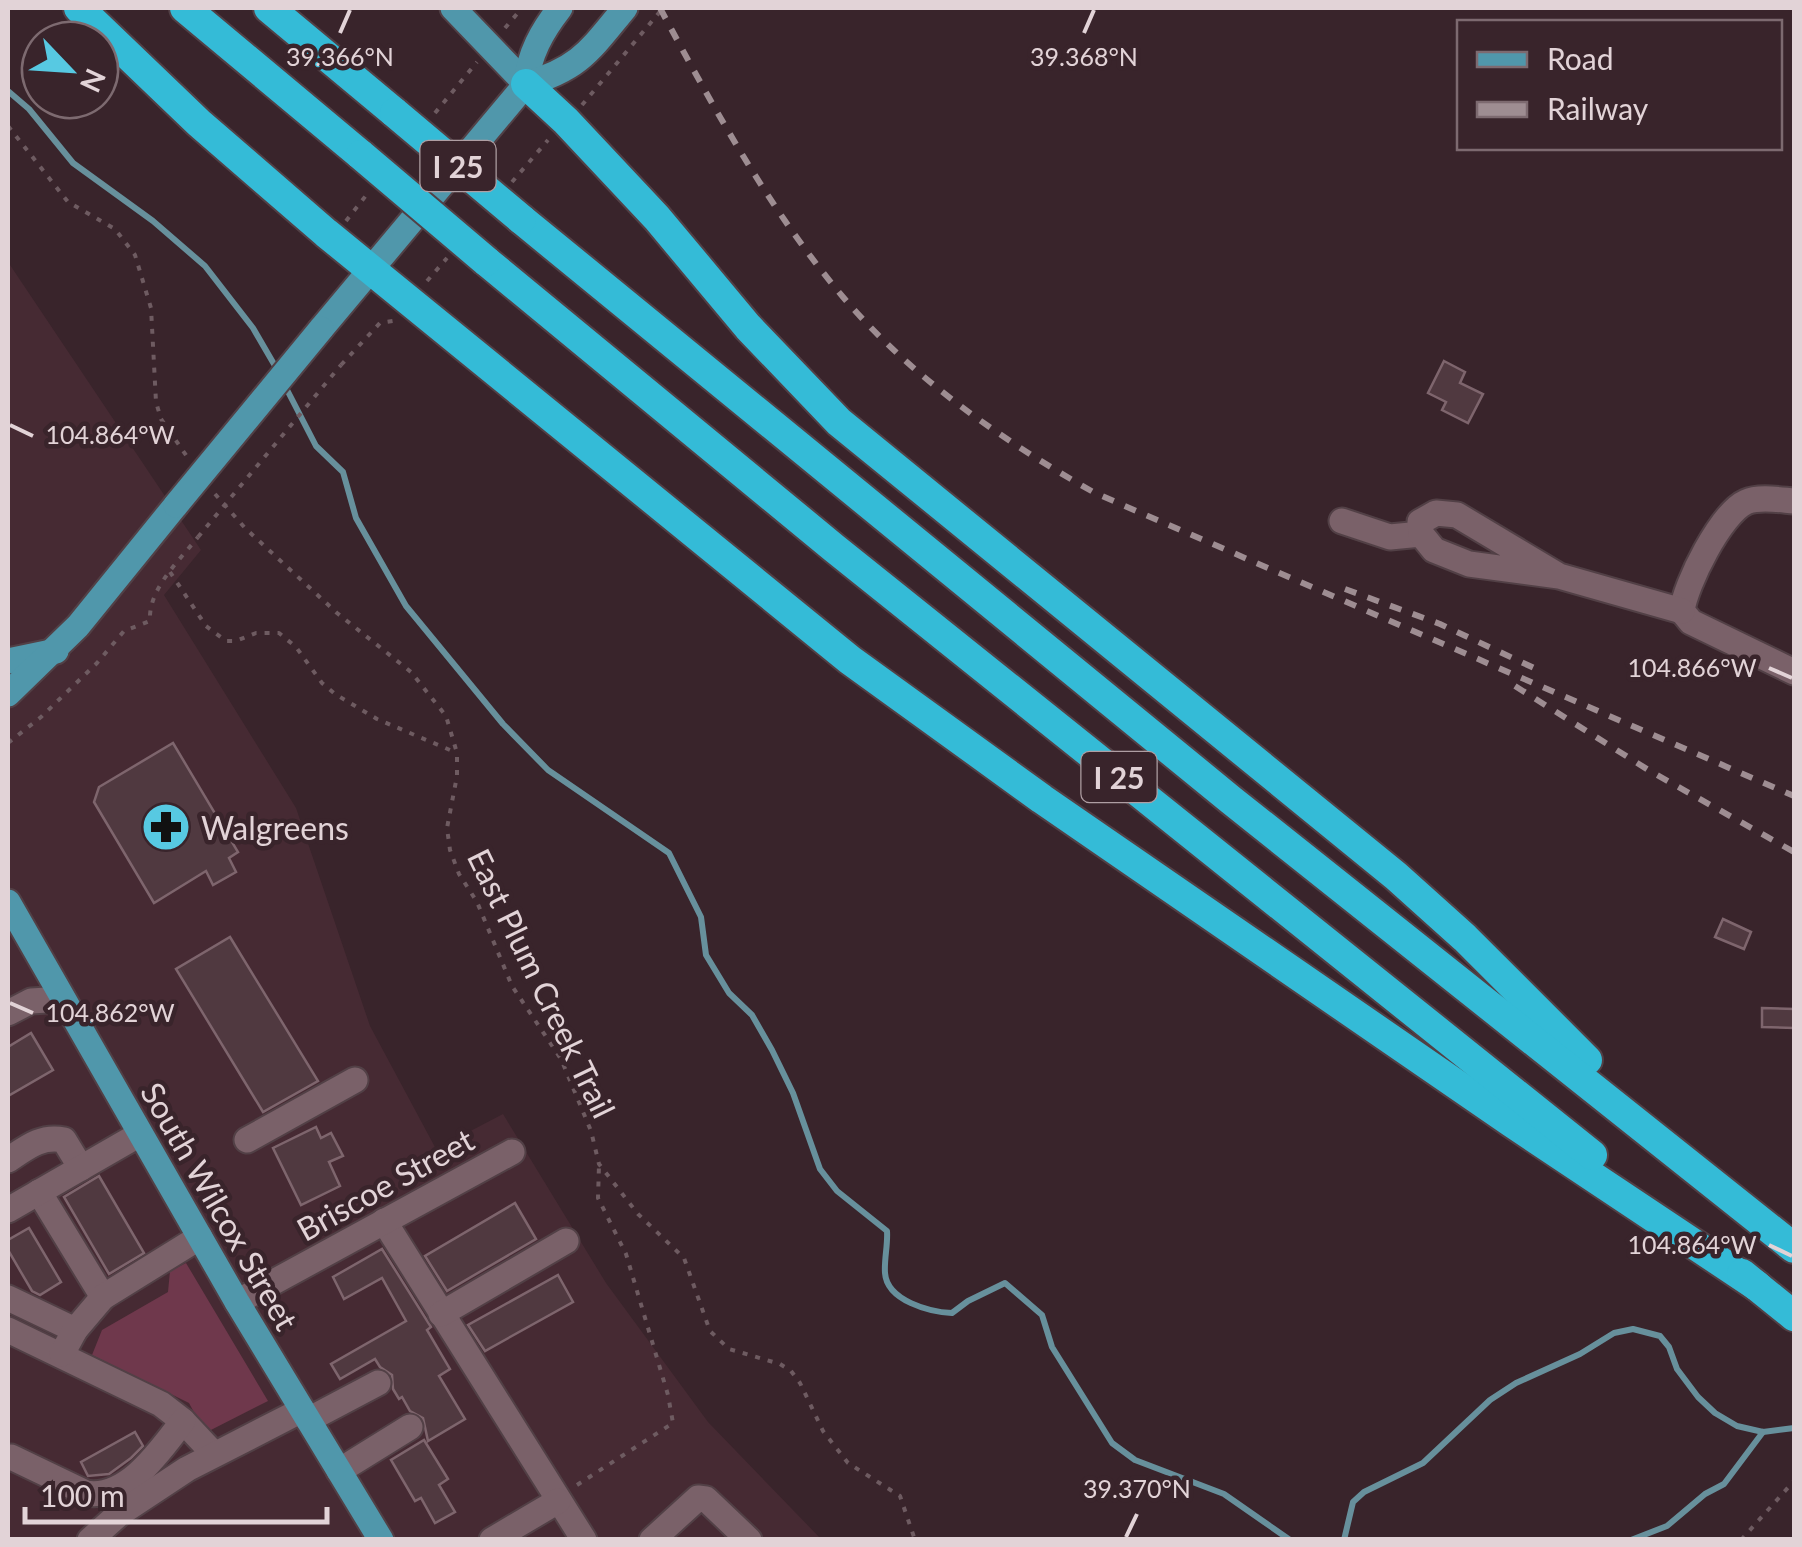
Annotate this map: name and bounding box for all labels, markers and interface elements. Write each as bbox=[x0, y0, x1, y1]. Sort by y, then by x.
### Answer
north arrow bbox=[20, 20, 120, 120]
legend bbox=[1457, 20, 1782, 150]
text: Road bbox=[1547, 40, 1614, 76]
text: 39.366°N bbox=[286, 41, 394, 71]
text: 39.368°N bbox=[1030, 41, 1138, 71]
text: N bbox=[74, 64, 114, 98]
text: Railway bbox=[1547, 90, 1649, 126]
road number: I 25 bbox=[420, 141, 496, 191]
text: 104.864°W bbox=[45, 419, 175, 449]
text: 104.866°W bbox=[1627, 652, 1757, 682]
road number: I 25 bbox=[1082, 752, 1156, 802]
pharmacy icon: Walgreens bbox=[140, 801, 192, 853]
place label: Walgreens bbox=[201, 808, 349, 847]
street label: East Plum Creek Trail bbox=[460, 842, 624, 1124]
text: 104.862°W bbox=[45, 997, 175, 1027]
street label: South Wilcox Street bbox=[133, 1075, 307, 1337]
street label: Briscoe Street bbox=[290, 1119, 481, 1249]
text: 104.864°W bbox=[1627, 1229, 1757, 1259]
scale bar bbox=[25, 1462, 328, 1524]
text: 39.370°N bbox=[1083, 1473, 1191, 1503]
text: 100 m bbox=[40, 1477, 125, 1513]

